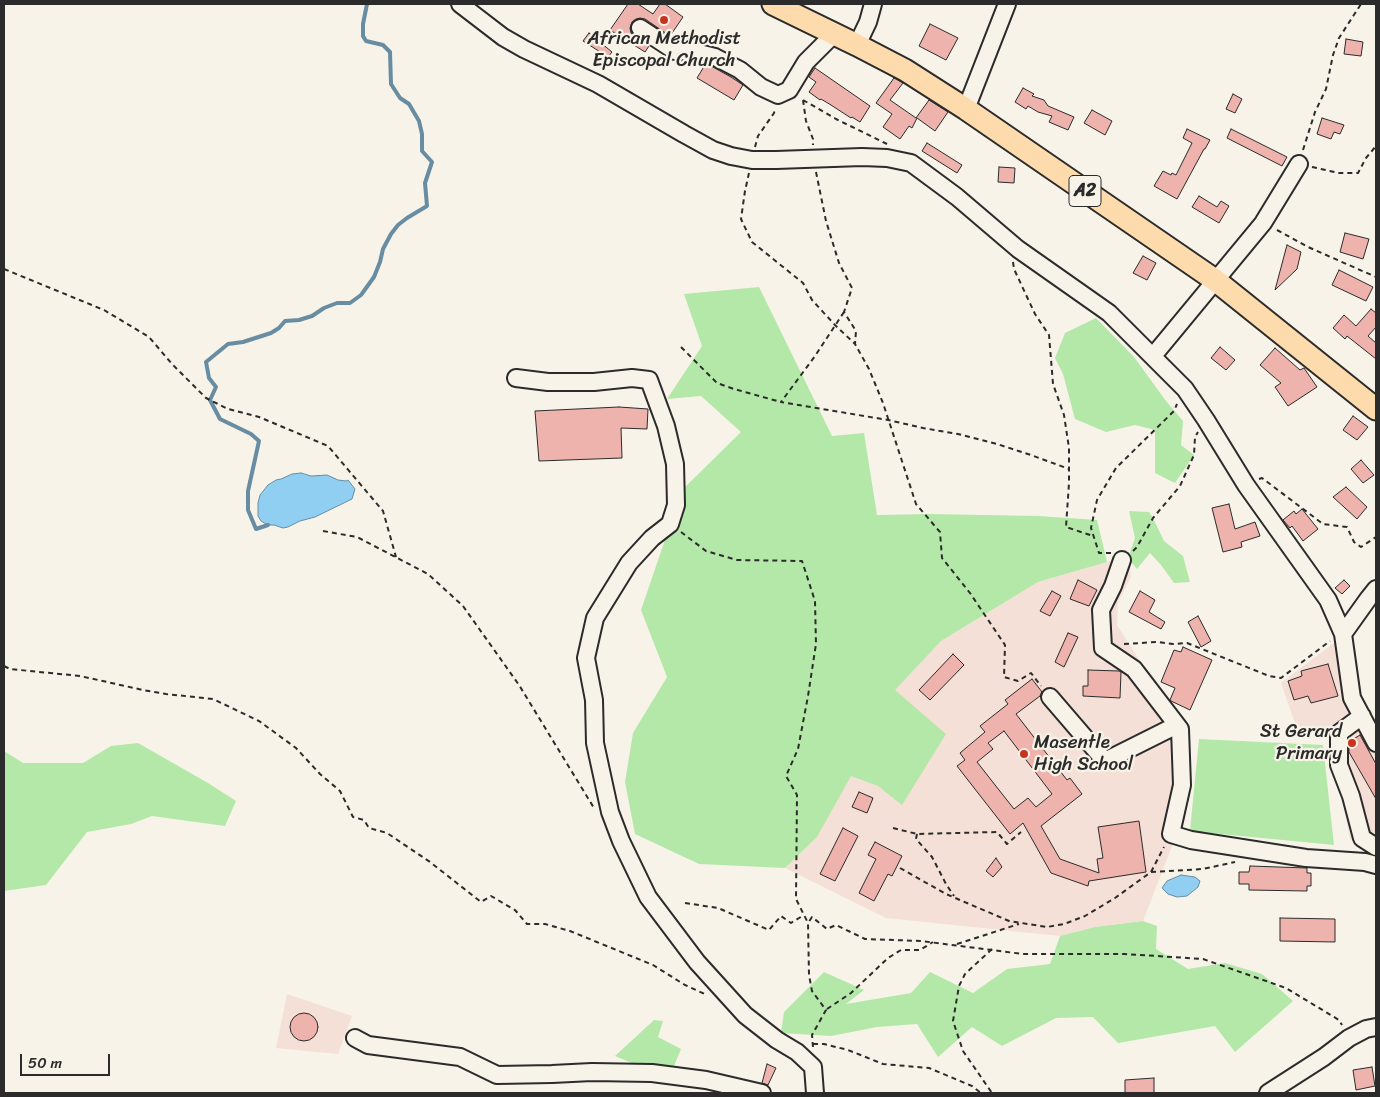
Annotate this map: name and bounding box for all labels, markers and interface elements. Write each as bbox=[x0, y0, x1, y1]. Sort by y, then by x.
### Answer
marker: African Methodist Episcopal Church bbox=[658, 14, 670, 26]
place label: African Methodist Episcopal Church bbox=[587, 28, 741, 72]
road number: A2 bbox=[1069, 176, 1101, 207]
place label: St Gerard Primary bbox=[1260, 721, 1342, 765]
place label: Masentle High School bbox=[1034, 732, 1133, 776]
marker: St Gerard Primary bbox=[1346, 737, 1358, 749]
marker: Masentle High School bbox=[1018, 748, 1030, 760]
scale bar bbox=[22, 1044, 112, 1076]
text: 50 m bbox=[28, 1050, 62, 1076]

